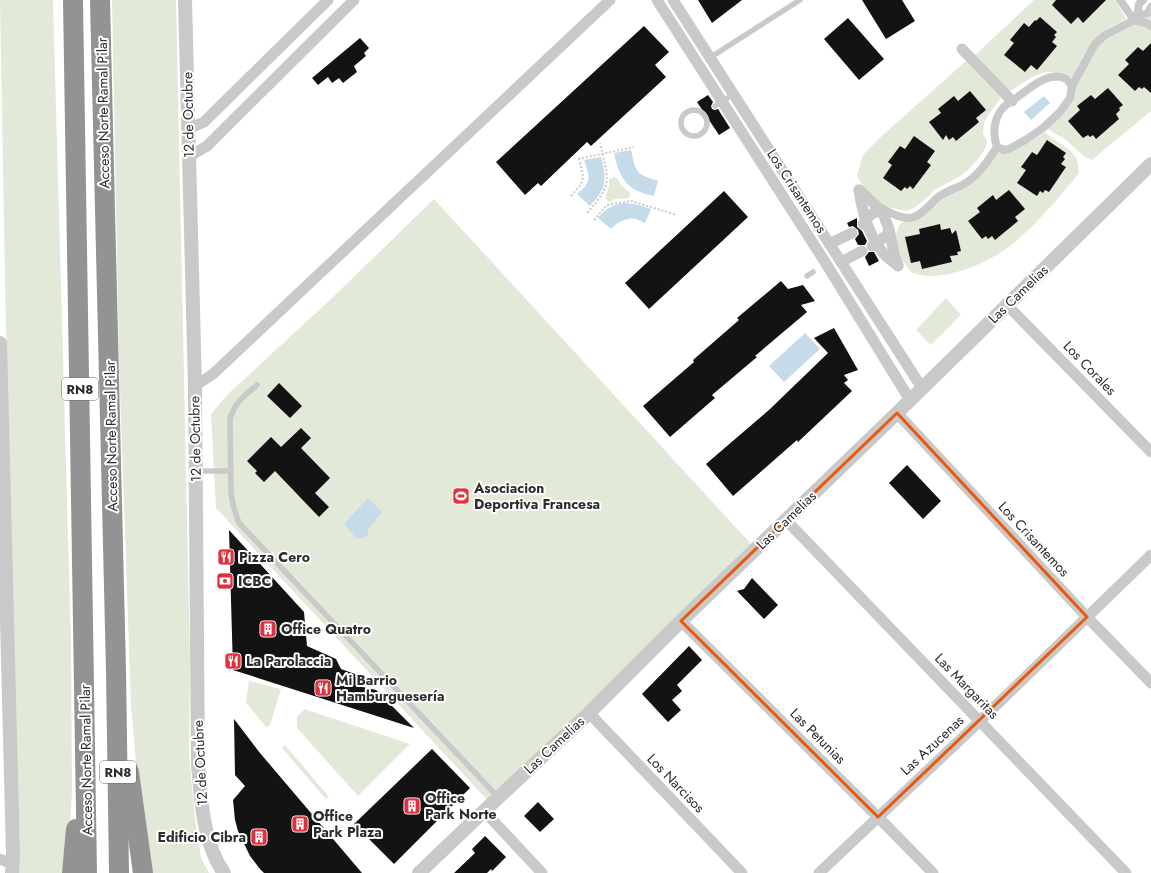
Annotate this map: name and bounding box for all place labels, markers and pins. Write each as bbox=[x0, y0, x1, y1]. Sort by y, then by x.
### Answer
place label: Asociacion Deportiva Francesa bbox=[473, 478, 600, 514]
sports icon: Asociacion Deportiva Francesa bbox=[451, 486, 471, 506]
restaurant icon: Pizza Cero bbox=[216, 547, 236, 567]
place label: Pizza Cero bbox=[239, 547, 310, 567]
bank icon: ICBC bbox=[215, 571, 235, 591]
place label: ICBC bbox=[238, 571, 271, 591]
building icon: Office Quatro bbox=[258, 619, 278, 639]
place label: Office Quatro bbox=[281, 619, 371, 639]
restaurant icon: La Parolaccia bbox=[223, 651, 243, 671]
place label: La Parolaccia bbox=[246, 651, 331, 671]
place label: Mi Barrio Hamburguesería bbox=[336, 670, 444, 706]
restaurant icon: Mi Barrio Hamburguesería bbox=[313, 678, 333, 698]
place label: Office Park Norte bbox=[425, 788, 496, 824]
building icon: Office Park Norte bbox=[402, 796, 422, 816]
place label: Office Park Plaza bbox=[313, 806, 382, 842]
building icon: Office Park Plaza bbox=[290, 814, 310, 834]
place label: Edificio Cibra bbox=[158, 827, 246, 847]
building icon: Edificio Cibra bbox=[249, 827, 269, 847]

